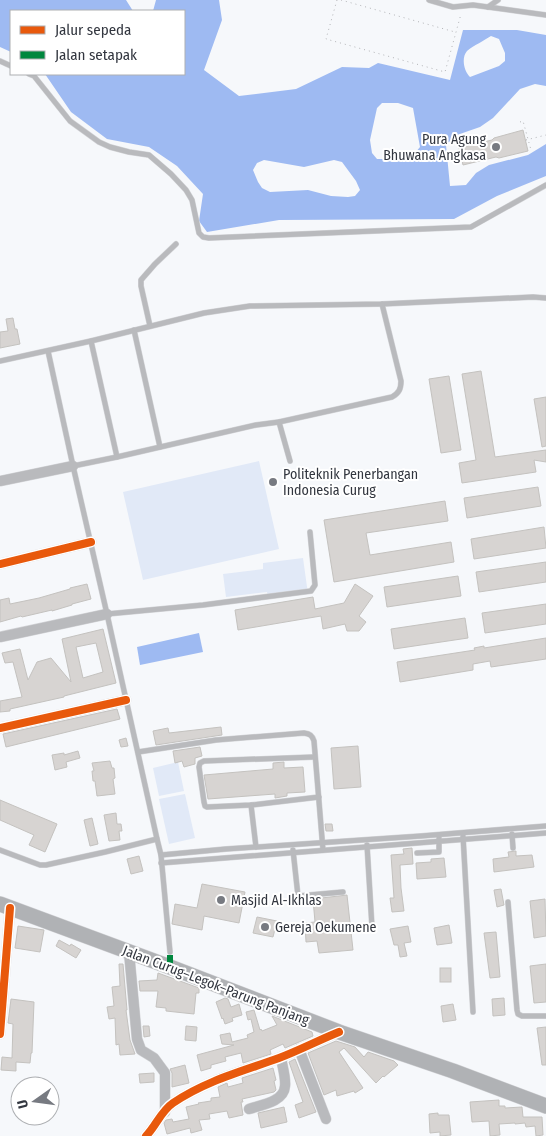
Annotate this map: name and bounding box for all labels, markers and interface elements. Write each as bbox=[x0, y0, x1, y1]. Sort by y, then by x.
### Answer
legend bbox=[10, 10, 185, 75]
text: Jalur sepeda bbox=[55, 21, 131, 39]
text: Jalan setapak bbox=[55, 46, 137, 64]
place label: Pura Agung Bhuwana Angkasa bbox=[383, 131, 486, 164]
marker: Pura Agung Bhuwana Angkasa bbox=[490, 141, 502, 153]
place label: Politeknik Penerbangan Indonesia Curug bbox=[283, 466, 418, 499]
marker: Politeknik Penerbangan Indonesia Curug bbox=[267, 476, 279, 488]
place label: Masjid Al-Ikhlas bbox=[231, 892, 322, 909]
marker: Masjid Al-Ikhlas bbox=[215, 894, 227, 906]
place label: Gereja Oekumene bbox=[275, 919, 377, 936]
marker: Gereja Oekumene bbox=[259, 921, 271, 933]
street label: Jalan Curug–Legok–Parung Panjang bbox=[120, 942, 312, 1029]
north arrow bbox=[10, 1076, 60, 1126]
text: U bbox=[14, 1098, 32, 1110]

